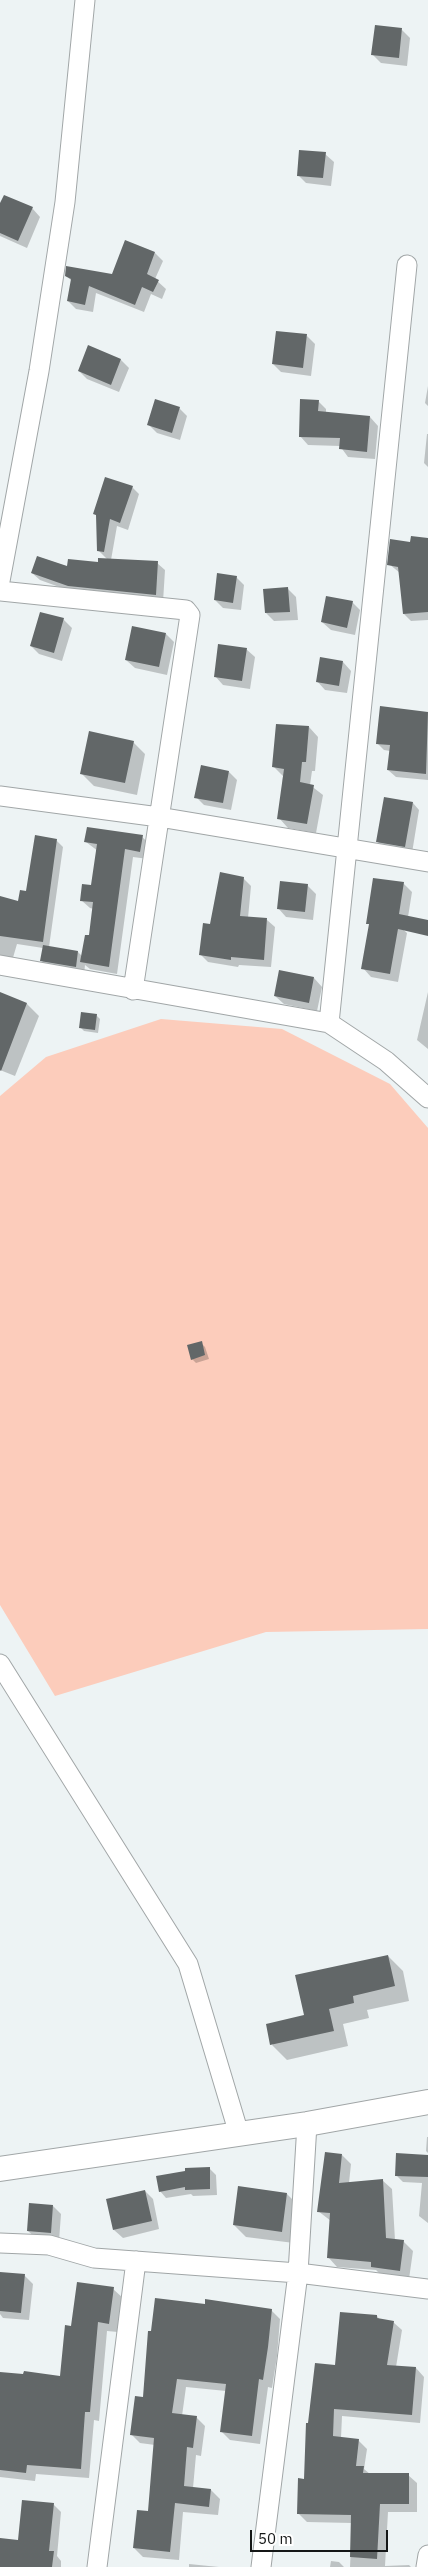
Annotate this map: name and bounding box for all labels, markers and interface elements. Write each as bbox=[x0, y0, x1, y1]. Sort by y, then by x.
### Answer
scale bar bbox=[253, 2520, 390, 2552]
text: 50 m bbox=[258, 2529, 293, 2548]

